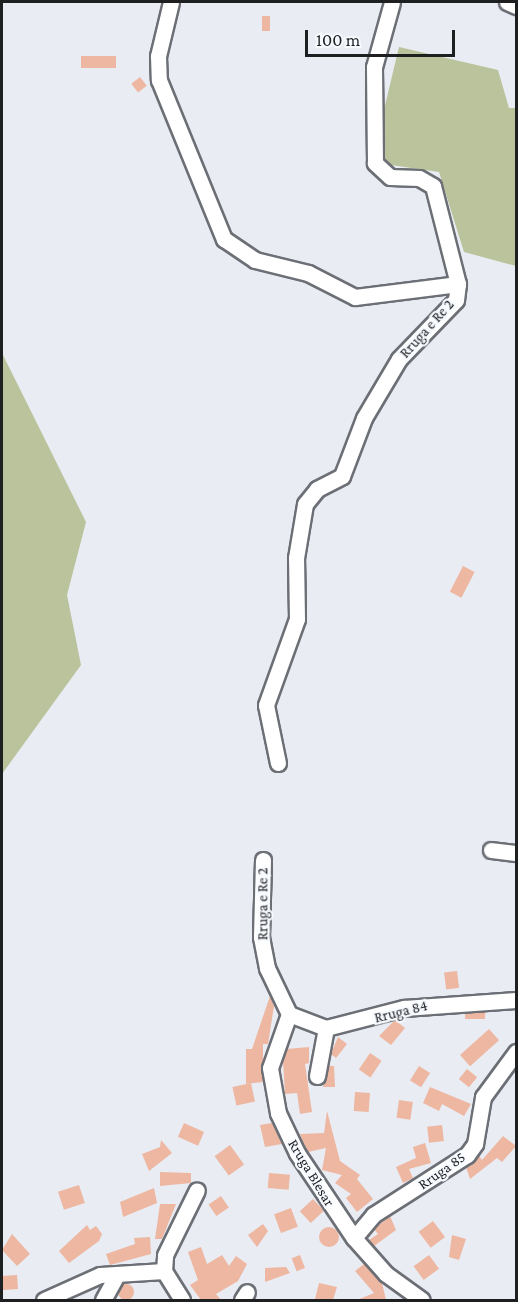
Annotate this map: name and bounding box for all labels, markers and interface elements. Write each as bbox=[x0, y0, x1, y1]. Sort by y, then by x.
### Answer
scale bar bbox=[308, 18, 458, 56]
text: 100 m bbox=[316, 30, 360, 50]
street label: Rruga e Re 2 bbox=[396, 296, 458, 362]
street label: Rruga e Re 2 bbox=[254, 868, 272, 940]
street label: Rruga 84 bbox=[372, 997, 430, 1027]
street label: Rruga Blesar bbox=[284, 1136, 338, 1210]
street label: Rruga 85 bbox=[415, 1148, 469, 1194]

